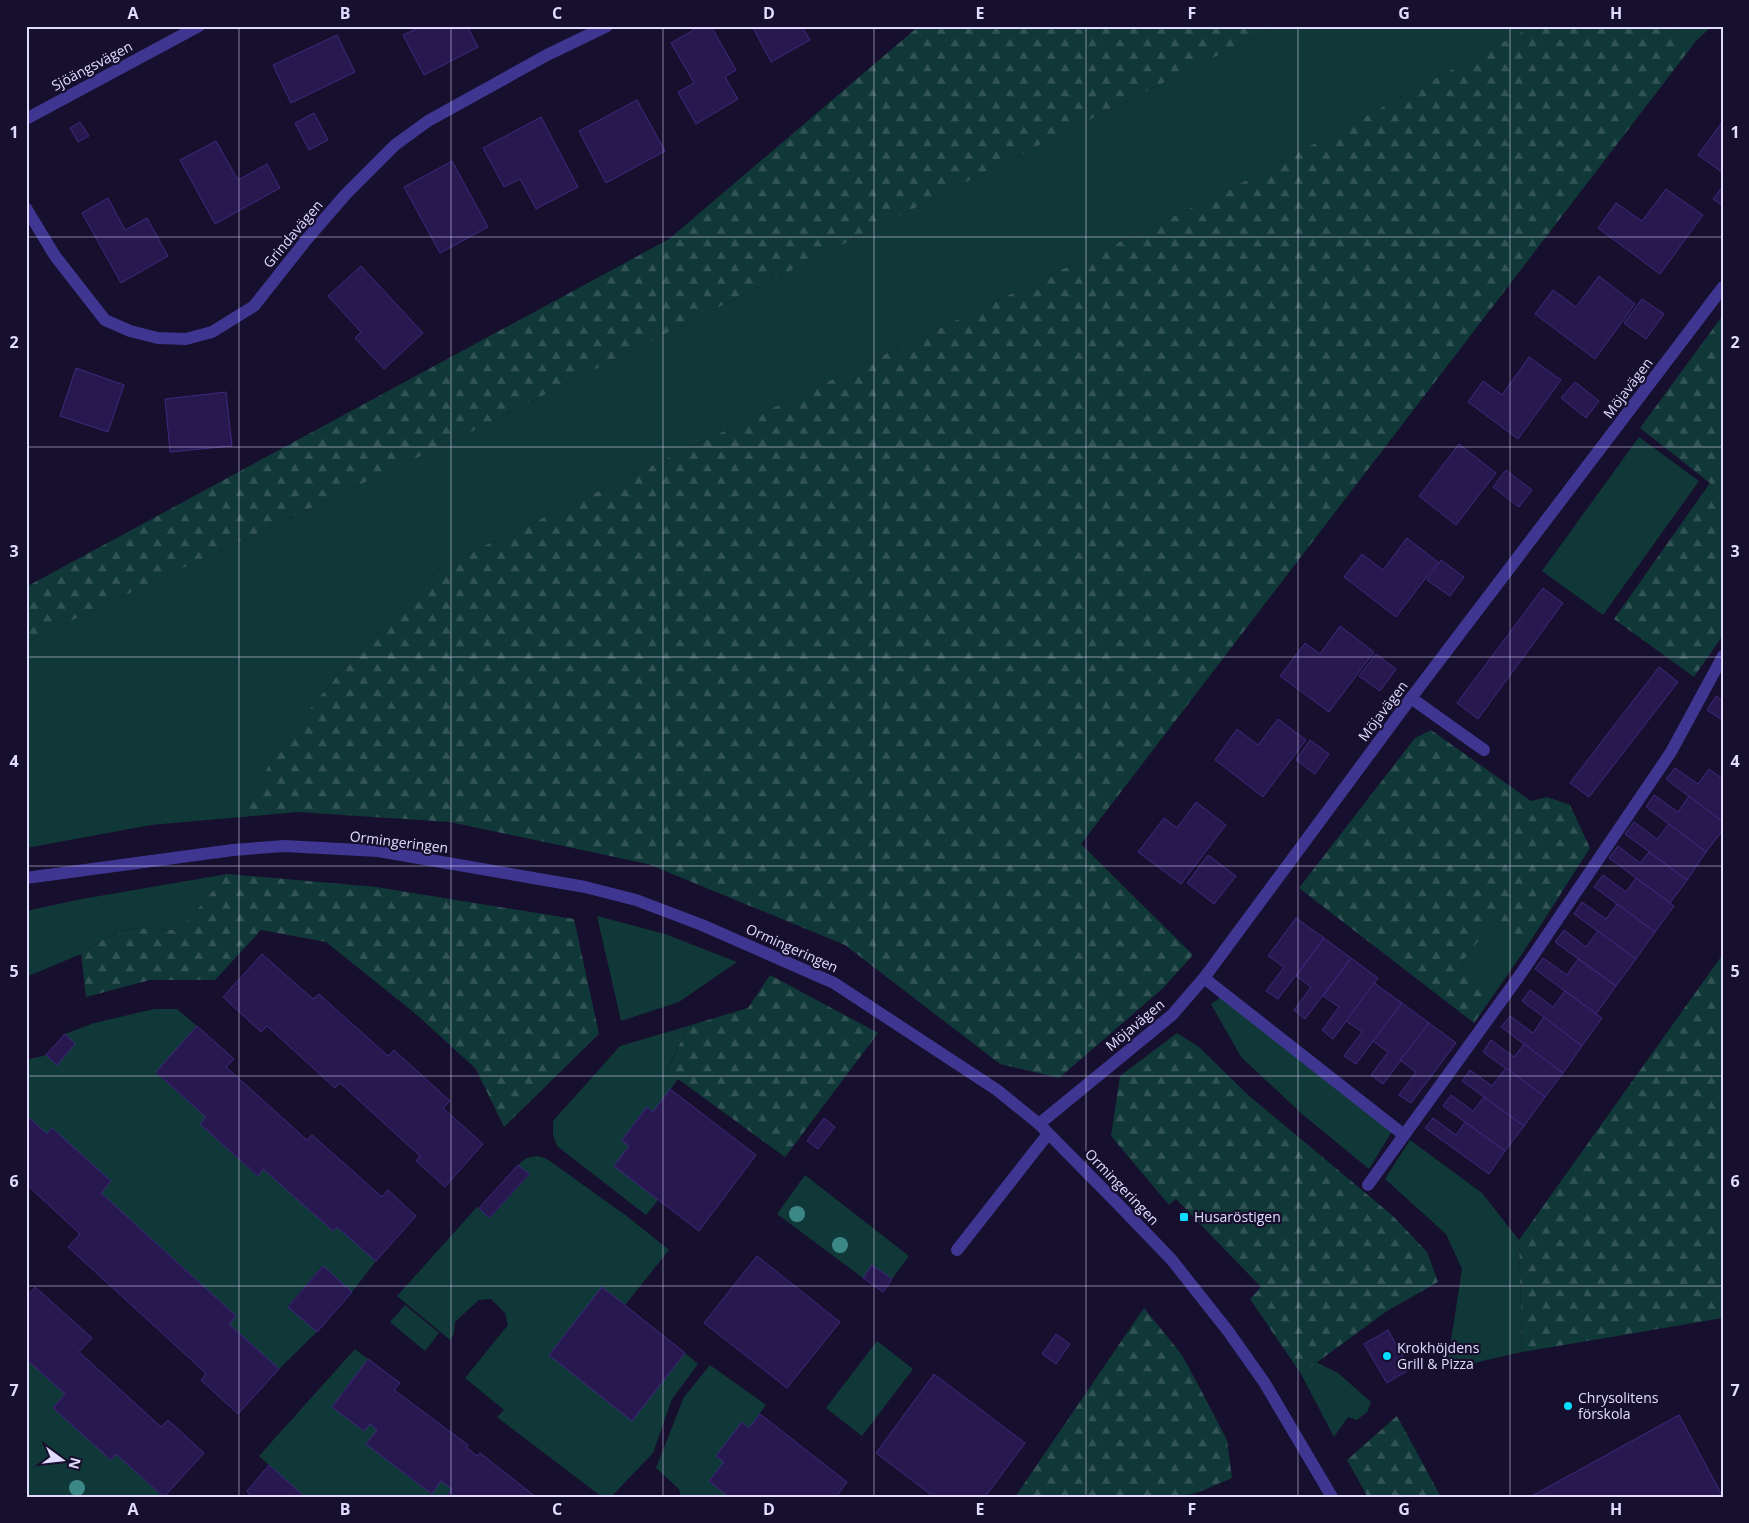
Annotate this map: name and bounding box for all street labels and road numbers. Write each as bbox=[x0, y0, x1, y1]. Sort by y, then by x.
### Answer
street label: Sjöängsvägen bbox=[48, 36, 136, 95]
street label: Grindavägen bbox=[259, 196, 327, 272]
street label: Möjavägen bbox=[1599, 354, 1657, 422]
street label: Möjavägen bbox=[1354, 677, 1412, 745]
street label: Ormingeringen bbox=[349, 826, 449, 857]
street label: Ormingeringen bbox=[743, 919, 841, 976]
street label: Möjavägen bbox=[1101, 994, 1168, 1055]
street label: Ormingeringen bbox=[1081, 1144, 1164, 1229]

